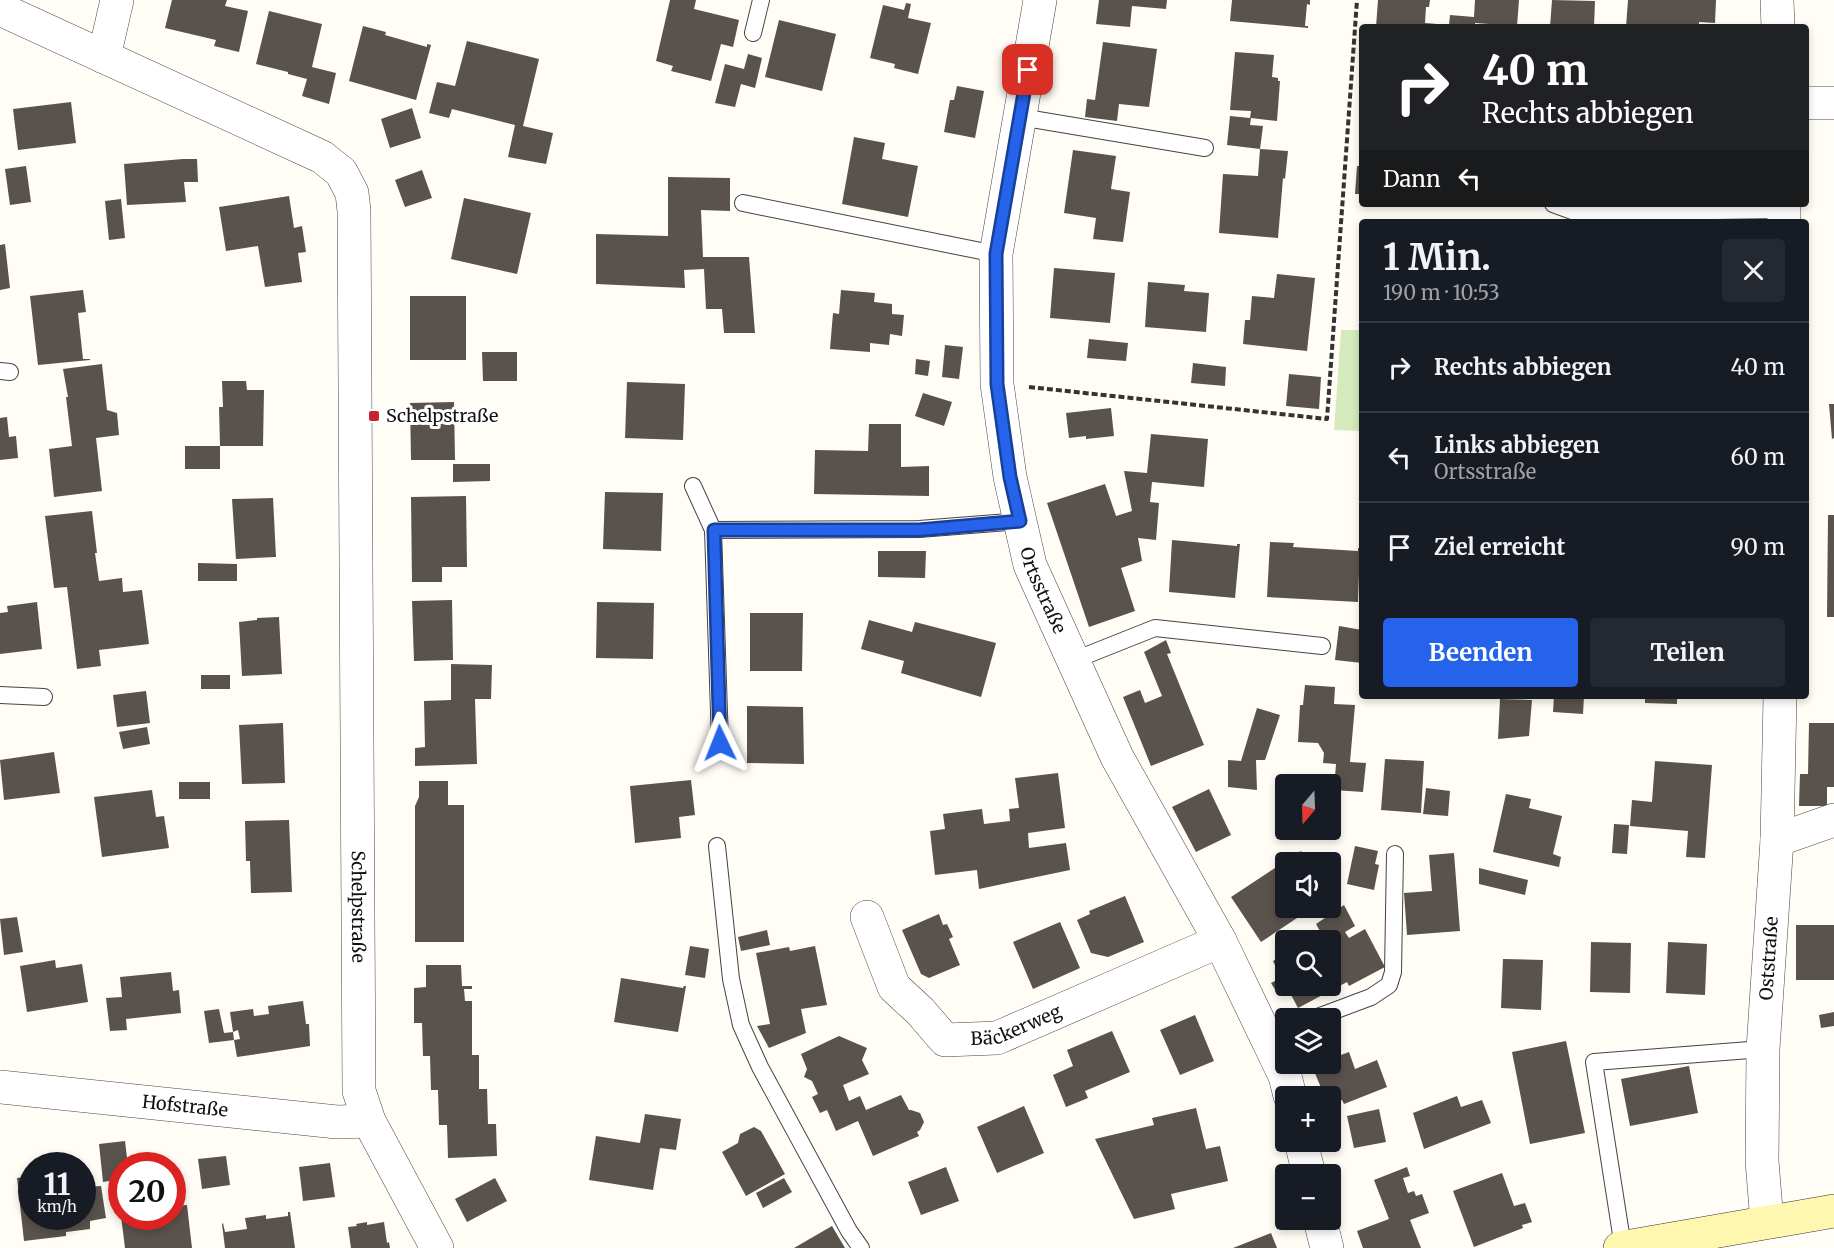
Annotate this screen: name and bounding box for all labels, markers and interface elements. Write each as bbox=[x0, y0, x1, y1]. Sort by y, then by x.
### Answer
pin bbox=[1002, 44, 1053, 95]
text: 40 m bbox=[1482, 44, 1588, 96]
icon: right bbox=[1383, 48, 1461, 126]
icon: arrive bbox=[1011, 53, 1044, 86]
text: Rechts abbiegen bbox=[1482, 96, 1694, 130]
icon: left bbox=[1453, 162, 1486, 195]
text: Dann bbox=[1383, 165, 1441, 193]
text: 1 Min. bbox=[1383, 235, 1491, 280]
button: close bbox=[1722, 239, 1785, 302]
text: 190 m · 10:53 bbox=[1383, 280, 1500, 305]
icon: right bbox=[1383, 351, 1416, 384]
text: Rechts abbiegen bbox=[1434, 353, 1611, 381]
text: 40 m bbox=[1730, 353, 1785, 381]
place label: Schelpstraße bbox=[386, 404, 498, 427]
marker: Schelpstraße bbox=[367, 409, 381, 423]
text: Links abbiegen bbox=[1434, 431, 1600, 459]
icon: left bbox=[1383, 441, 1416, 474]
text: 60 m bbox=[1731, 443, 1785, 471]
text: Ortsstraße bbox=[1434, 459, 1536, 484]
icon: arrive bbox=[1383, 531, 1416, 564]
text: Ziel erreicht bbox=[1434, 533, 1565, 561]
text: 90 m bbox=[1730, 533, 1785, 561]
street label: Ortsstraße bbox=[1015, 545, 1072, 637]
button: Beenden bbox=[1383, 618, 1578, 687]
button: Teilen bbox=[1590, 618, 1785, 687]
position arrow bbox=[688, 711, 752, 775]
north arrow bbox=[1275, 774, 1341, 840]
map controls bbox=[1275, 774, 1341, 1230]
street label: Schelpstraße bbox=[347, 850, 370, 963]
button: sound bbox=[1275, 852, 1341, 918]
street label: Oststraße bbox=[1754, 916, 1783, 1001]
button: search bbox=[1275, 930, 1341, 996]
street label: Bäckerweg bbox=[970, 999, 1065, 1050]
button: layers bbox=[1275, 1008, 1341, 1074]
button: + bbox=[1275, 1086, 1341, 1152]
street label: Hofstraße bbox=[141, 1090, 229, 1122]
speed limit sign: 20 bbox=[108, 1152, 186, 1230]
button: − bbox=[1275, 1164, 1341, 1230]
text: 11 bbox=[43, 1165, 70, 1203]
text: km/h bbox=[37, 1197, 77, 1216]

